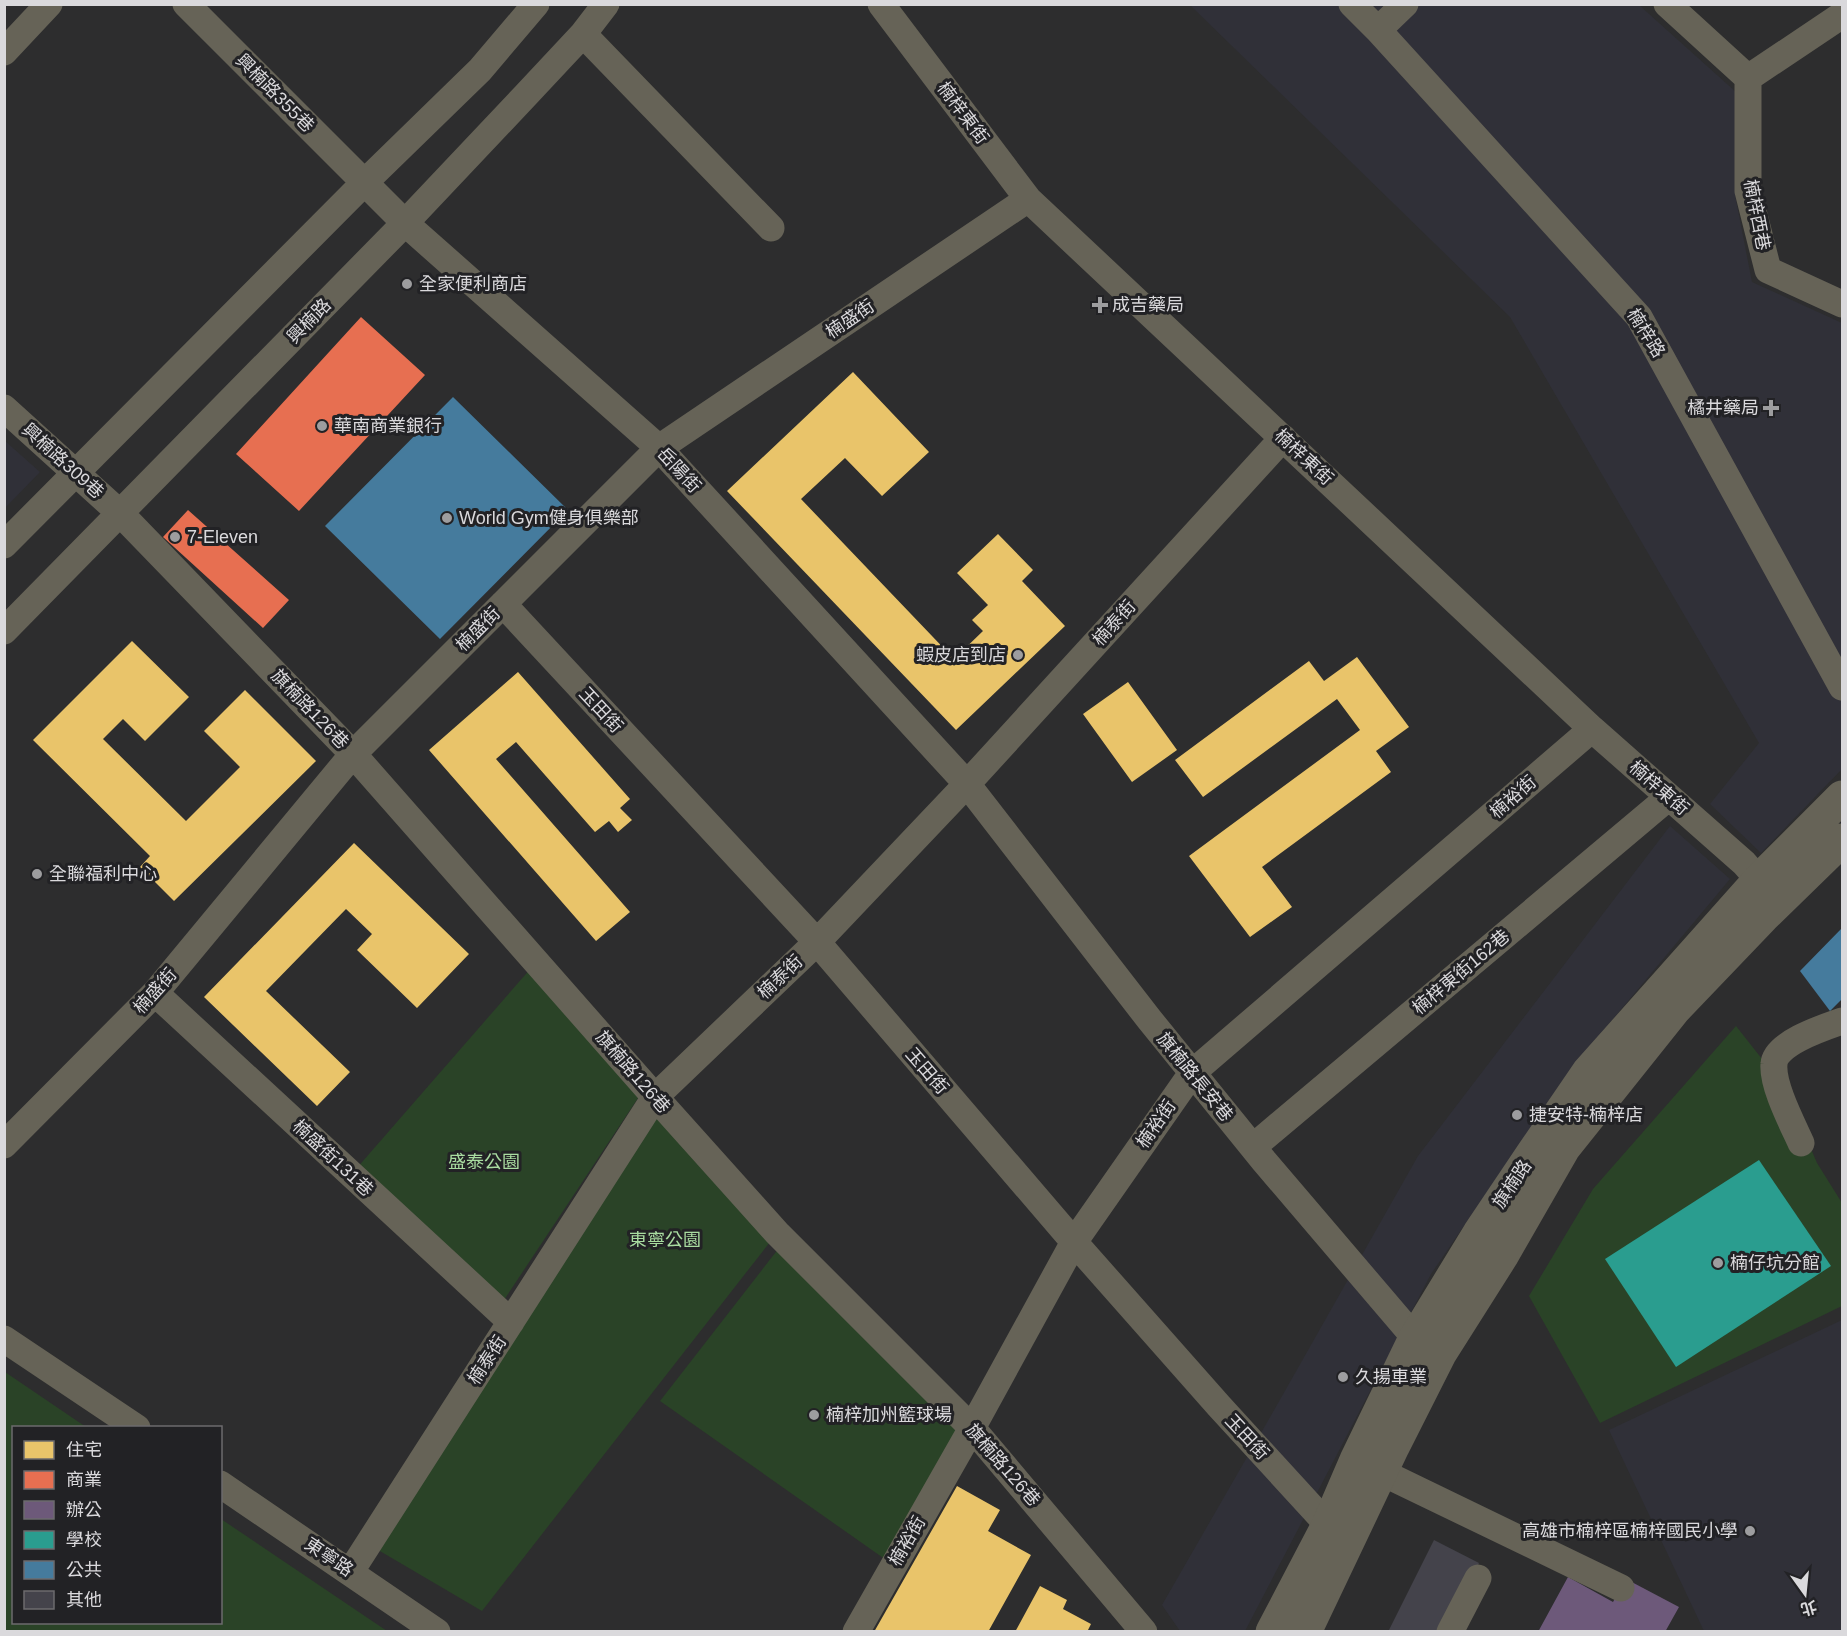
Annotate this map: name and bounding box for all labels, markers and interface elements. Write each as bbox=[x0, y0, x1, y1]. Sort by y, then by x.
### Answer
street label: 興楠路355巷 bbox=[232, 50, 318, 136]
street label: 楠梓東街 bbox=[933, 78, 993, 148]
street label: 楠梓西巷 bbox=[1740, 178, 1774, 252]
place label: 全家便利商店 bbox=[419, 274, 527, 294]
marker: 全家便利商店 bbox=[400, 277, 414, 291]
street label: 興楠路 bbox=[283, 295, 335, 347]
place label: 成吉藥局 bbox=[1112, 295, 1184, 315]
street label: 楠盛街 bbox=[822, 296, 878, 342]
marker: 成吉藥局 bbox=[1093, 298, 1107, 312]
street label: 楠梓路 bbox=[1623, 305, 1669, 361]
place label: 橘井藥局 bbox=[1687, 398, 1759, 418]
marker: 橘井藥局 bbox=[1764, 401, 1778, 415]
place label: 華南商業銀行 bbox=[334, 416, 442, 436]
street label: 興楠路309巷 bbox=[18, 419, 108, 503]
marker: 華南商業銀行 bbox=[315, 419, 329, 433]
street label: 楠梓東街 bbox=[1271, 425, 1337, 489]
street label: 岳陽街 bbox=[653, 443, 705, 497]
place label: World Gym健身俱樂部 bbox=[459, 508, 639, 528]
marker: World Gym健身俱樂部 bbox=[440, 511, 454, 525]
place label: 7-Eleven bbox=[187, 527, 258, 547]
marker: 7-Eleven bbox=[168, 530, 182, 544]
street label: 楠泰街 bbox=[1089, 596, 1139, 650]
street label: 楠盛街 bbox=[452, 603, 504, 655]
place label: 蝦皮店到店 bbox=[916, 645, 1006, 665]
marker: 蝦皮店到店 bbox=[1011, 648, 1025, 662]
street label: 旗楠路126巷 bbox=[267, 665, 353, 753]
street label: 玉田街 bbox=[575, 683, 627, 737]
street label: 楠梓東街 bbox=[1625, 757, 1693, 819]
street label: 楠裕街 bbox=[1486, 772, 1540, 822]
place label: 全聯福利中心 bbox=[49, 864, 157, 884]
marker: 全聯福利中心 bbox=[30, 867, 44, 881]
street label: 楠梓東街162巷 bbox=[1409, 926, 1513, 1018]
street label: 楠泰街 bbox=[754, 951, 806, 1003]
street label: 楠盛街 bbox=[130, 964, 180, 1018]
street label: 旗楠路126巷 bbox=[592, 1027, 674, 1117]
street label: 旗楠路長安巷 bbox=[1153, 1029, 1237, 1125]
street label: 玉田街 bbox=[902, 1044, 952, 1098]
street label: 楠裕街 bbox=[1132, 1096, 1180, 1152]
place label: 捷安特-楠梓店 bbox=[1529, 1105, 1643, 1125]
marker: 捷安特-楠梓店 bbox=[1510, 1108, 1524, 1122]
street label: 楠盛街131巷 bbox=[289, 1116, 377, 1200]
park label: 盛泰公園 bbox=[448, 1152, 520, 1172]
street label: 旗楠路 bbox=[1489, 1156, 1535, 1212]
park label: 東寧公園 bbox=[629, 1230, 701, 1250]
place label: 楠仔坑分館 bbox=[1730, 1253, 1820, 1273]
marker: 楠仔坑分館 bbox=[1711, 1256, 1725, 1270]
street label: 楠泰街 bbox=[464, 1332, 510, 1388]
place label: 久揚車業 bbox=[1355, 1367, 1427, 1387]
marker: 久揚車業 bbox=[1336, 1370, 1350, 1384]
place label: 楠梓加州籃球場 bbox=[826, 1405, 952, 1425]
marker: 楠梓加州籃球場 bbox=[807, 1408, 821, 1422]
street label: 玉田街 bbox=[1221, 1410, 1273, 1464]
street label: 旗楠路126巷 bbox=[962, 1420, 1044, 1510]
legend bbox=[12, 1426, 222, 1624]
text: 住宅 bbox=[66, 1440, 102, 1460]
text: 商業 bbox=[66, 1470, 102, 1490]
text: 辦公 bbox=[66, 1500, 102, 1520]
street label: 楠裕街 bbox=[885, 1513, 929, 1569]
place label: 高雄市楠梓區楠梓國民小學 bbox=[1522, 1521, 1738, 1541]
marker: 高雄市楠梓區楠梓國民小學 bbox=[1743, 1524, 1757, 1538]
text: 學校 bbox=[66, 1530, 102, 1550]
street label: 東寧路 bbox=[301, 1534, 357, 1580]
text: 公共 bbox=[66, 1560, 102, 1580]
north arrow bbox=[1775, 1564, 1835, 1624]
text: 其他 bbox=[66, 1590, 102, 1610]
text: 北 bbox=[1799, 1598, 1819, 1618]

